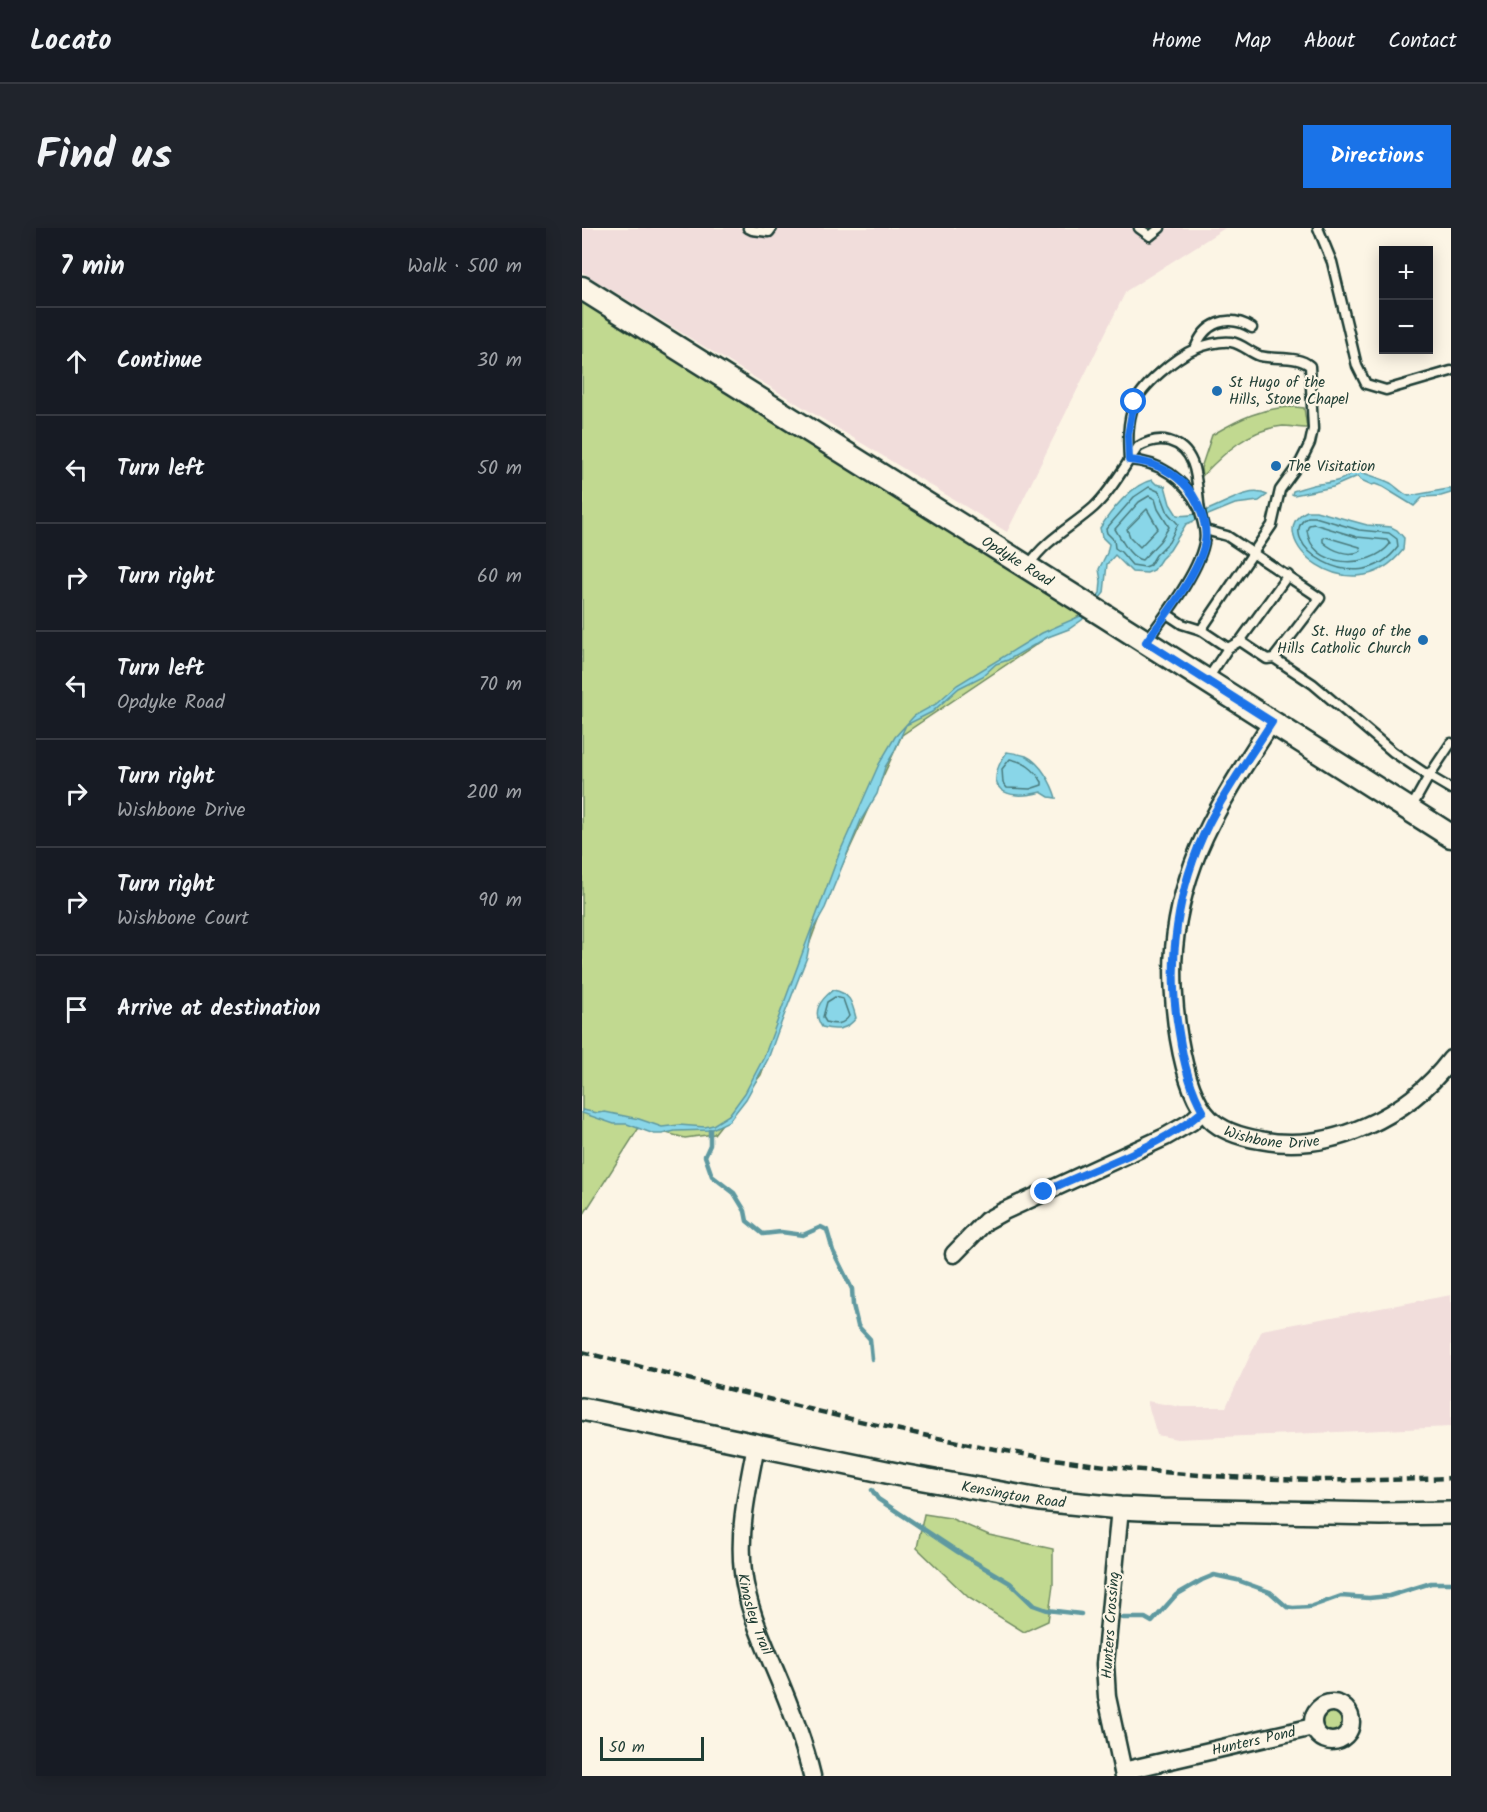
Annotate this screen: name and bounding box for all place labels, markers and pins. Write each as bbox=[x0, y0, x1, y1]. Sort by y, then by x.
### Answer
place label: St Hugo of the Hills, Stone Chapel bbox=[1229, 371, 1349, 412]
marker: St Hugo of the Hills, Stone Chapel bbox=[1210, 384, 1224, 398]
place label: The Visitation bbox=[1288, 455, 1375, 479]
marker: The Visitation bbox=[1269, 459, 1283, 473]
place label: St. Hugo of the Hills Catholic Church bbox=[1277, 620, 1411, 661]
marker: St. Hugo of the Hills Catholic Church bbox=[1416, 633, 1430, 647]

